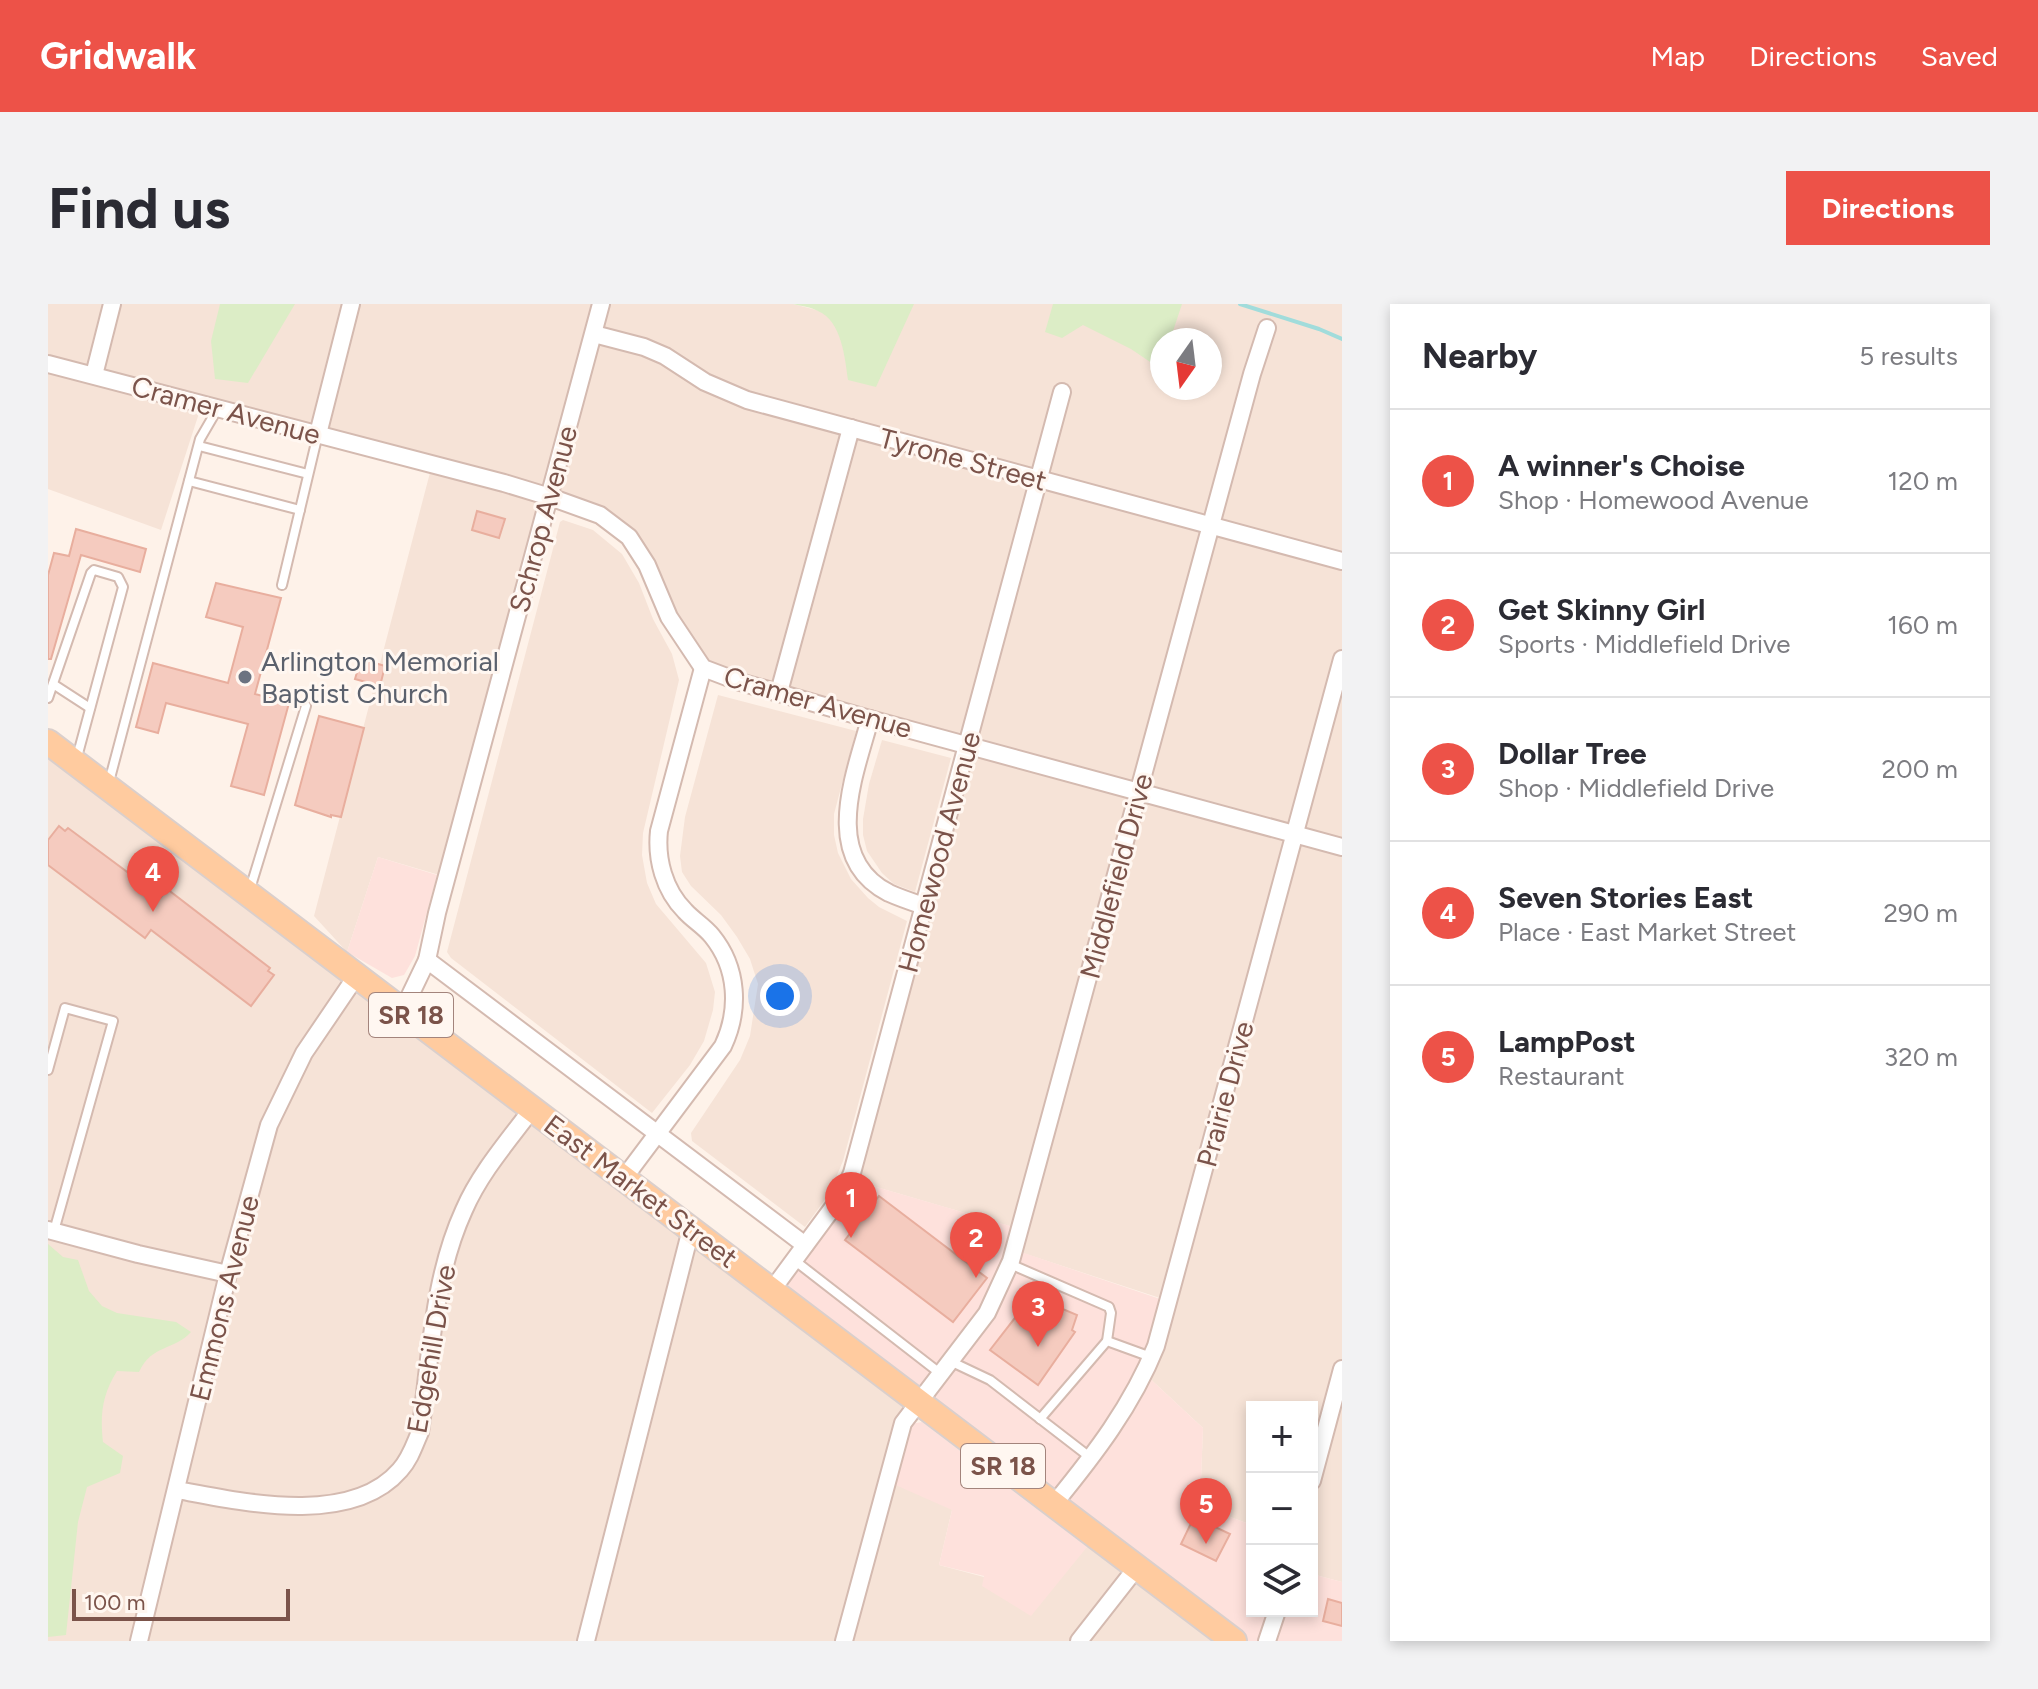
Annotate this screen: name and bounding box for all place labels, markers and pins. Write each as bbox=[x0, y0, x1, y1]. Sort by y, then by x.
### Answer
place label: Arlington Memorial Baptist Church bbox=[261, 644, 499, 710]
marker: Arlington Memorial Baptist Church bbox=[236, 668, 254, 686]
pin: 4 bbox=[127, 846, 179, 912]
pin: 1 bbox=[825, 1172, 877, 1238]
pin: 2 bbox=[950, 1212, 1002, 1278]
pin: 3 bbox=[1012, 1281, 1064, 1347]
pin: 5 bbox=[1180, 1478, 1232, 1544]

